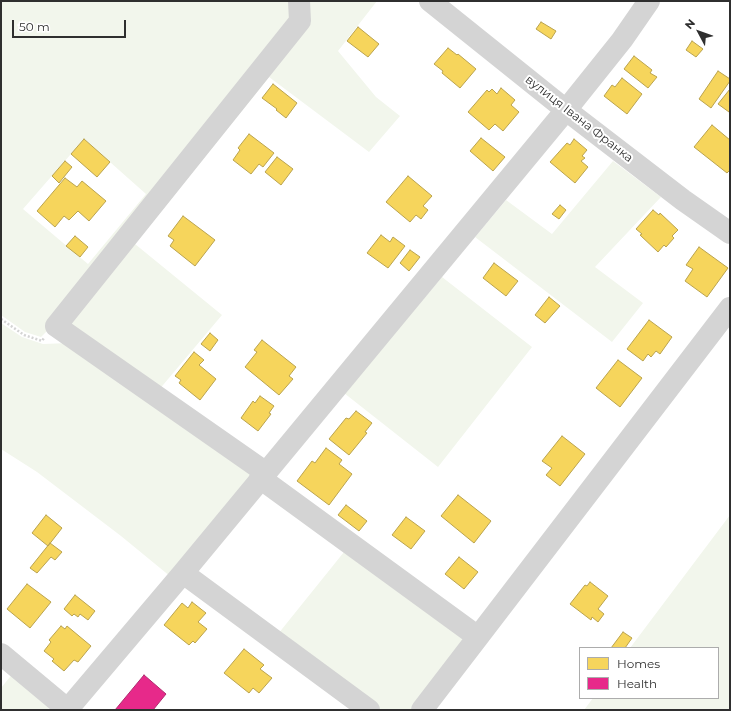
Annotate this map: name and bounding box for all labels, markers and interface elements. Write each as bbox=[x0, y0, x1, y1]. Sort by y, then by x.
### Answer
scale bar bbox=[14, 12, 128, 38]
north arrow bbox=[679, 12, 719, 52]
text: N bbox=[682, 16, 698, 32]
text: 50 m bbox=[19, 19, 50, 34]
street label: вулиця Івана Франка bbox=[522, 73, 636, 165]
legend bbox=[579, 647, 719, 699]
text: Homes bbox=[617, 656, 660, 671]
text: Health bbox=[617, 676, 657, 691]

